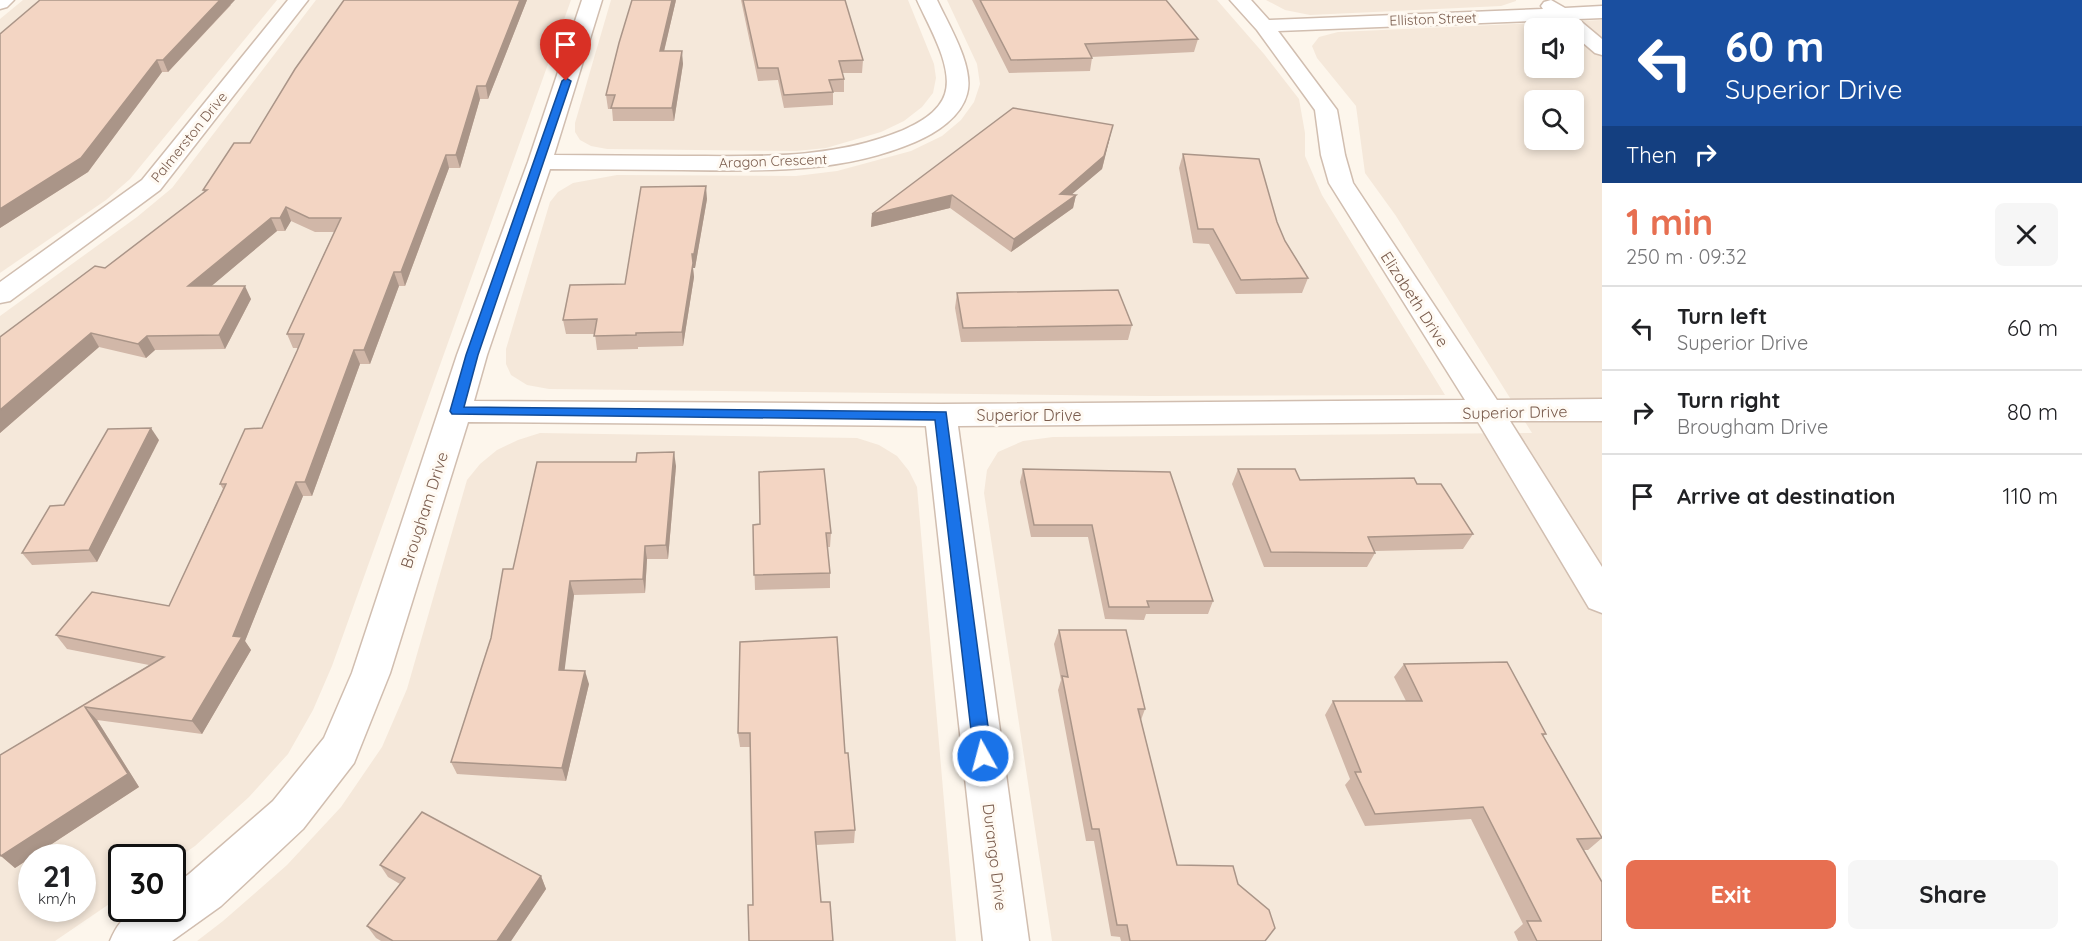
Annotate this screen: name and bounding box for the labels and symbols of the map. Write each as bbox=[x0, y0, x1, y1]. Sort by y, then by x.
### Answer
street label: Elliston Street bbox=[1389, 8, 1477, 30]
pin bbox=[540, 19, 591, 81]
street label: Palmerston Drive bbox=[147, 88, 231, 186]
street label: Aragon Crescent bbox=[719, 150, 828, 172]
street label: Elizabeth Drive bbox=[1377, 248, 1453, 350]
street label: Superior Drive bbox=[1462, 401, 1568, 423]
street label: Superior Drive bbox=[976, 405, 1082, 425]
street label: Brougham Drive bbox=[396, 449, 452, 571]
position arrow bbox=[951, 724, 1015, 788]
street label: Durango Drive bbox=[979, 802, 1011, 912]
speed limit sign: 30 bbox=[108, 844, 186, 922]

